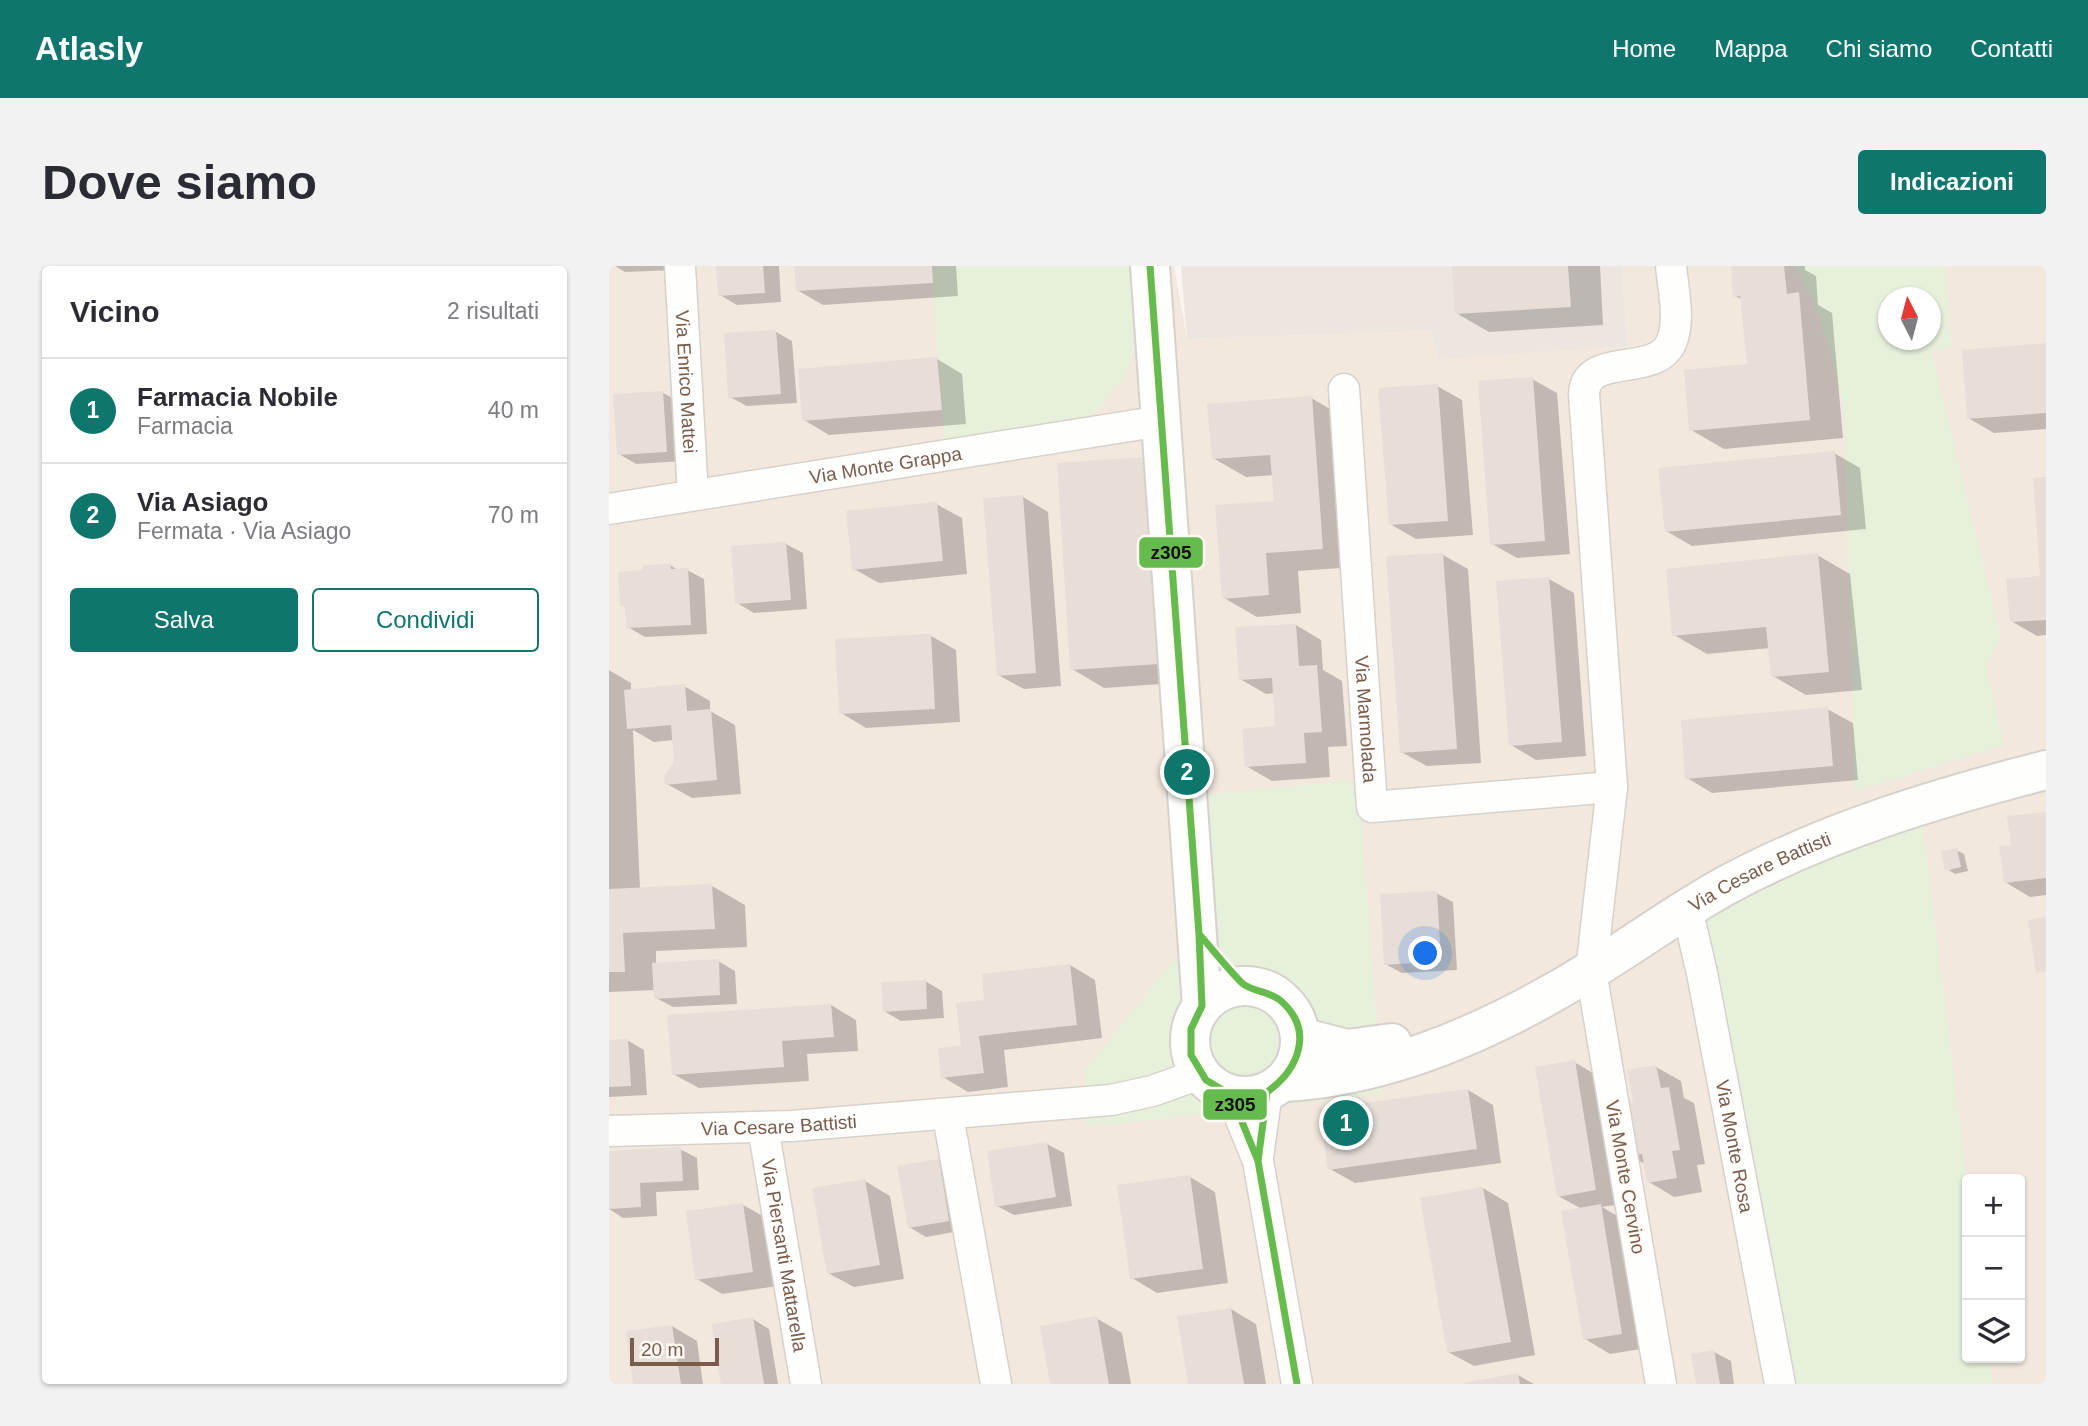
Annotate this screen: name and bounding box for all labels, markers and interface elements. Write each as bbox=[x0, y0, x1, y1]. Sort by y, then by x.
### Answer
text: Atlasly bbox=[35, 30, 143, 67]
text: Home bbox=[1612, 35, 1676, 62]
text: Mappa bbox=[1714, 35, 1788, 62]
text: Chi siamo bbox=[1826, 35, 1932, 62]
text: Contatti bbox=[1970, 35, 2053, 62]
button: Indicazioni bbox=[1858, 150, 2046, 214]
text: Dove siamo bbox=[42, 155, 317, 209]
north arrow bbox=[1878, 287, 1941, 350]
text: Vicino bbox=[70, 295, 159, 328]
text: 2 risultati bbox=[447, 298, 539, 324]
street label: Via Enrico Mattei bbox=[672, 310, 701, 454]
text: Farmacia Nobile bbox=[137, 382, 338, 412]
text: 1 bbox=[87, 397, 99, 423]
text: 40 m bbox=[488, 397, 539, 423]
text: Farmacia bbox=[137, 413, 233, 439]
street label: Via Monte Grappa bbox=[808, 443, 964, 488]
text: Via Asiago bbox=[137, 487, 269, 517]
text: 2 bbox=[87, 502, 99, 528]
text: 70 m bbox=[488, 502, 539, 528]
text: Fermata · Via Asiago bbox=[137, 518, 351, 544]
line badge: z305 bbox=[1138, 536, 1204, 569]
text: z305 bbox=[1150, 542, 1192, 563]
button: Salva bbox=[70, 588, 298, 652]
button: Condividi bbox=[312, 588, 539, 652]
street label: Via Marmolada bbox=[1351, 655, 1380, 784]
pin: 2 bbox=[1164, 746, 1210, 798]
street label: Via Cesare Battisti bbox=[1685, 828, 1834, 916]
your location bbox=[1408, 936, 1442, 970]
street label: Via Monte Rosa bbox=[1711, 1078, 1757, 1215]
line badge: z305 bbox=[1202, 1088, 1268, 1121]
text: z305 bbox=[1214, 1094, 1256, 1115]
pin: 1 bbox=[1323, 1097, 1369, 1149]
street label: Via Monte Cervino bbox=[1602, 1098, 1649, 1256]
street label: Via Cesare Battisti bbox=[701, 1111, 858, 1139]
street label: Via Piersanti Mattarella bbox=[757, 1157, 810, 1354]
map controls bbox=[1962, 1174, 2025, 1363]
button: + bbox=[1962, 1174, 2025, 1237]
button: − bbox=[1962, 1237, 2025, 1300]
button: layers bbox=[1962, 1300, 2025, 1363]
scale bar bbox=[630, 1335, 719, 1367]
text: 20 m bbox=[641, 1339, 683, 1360]

